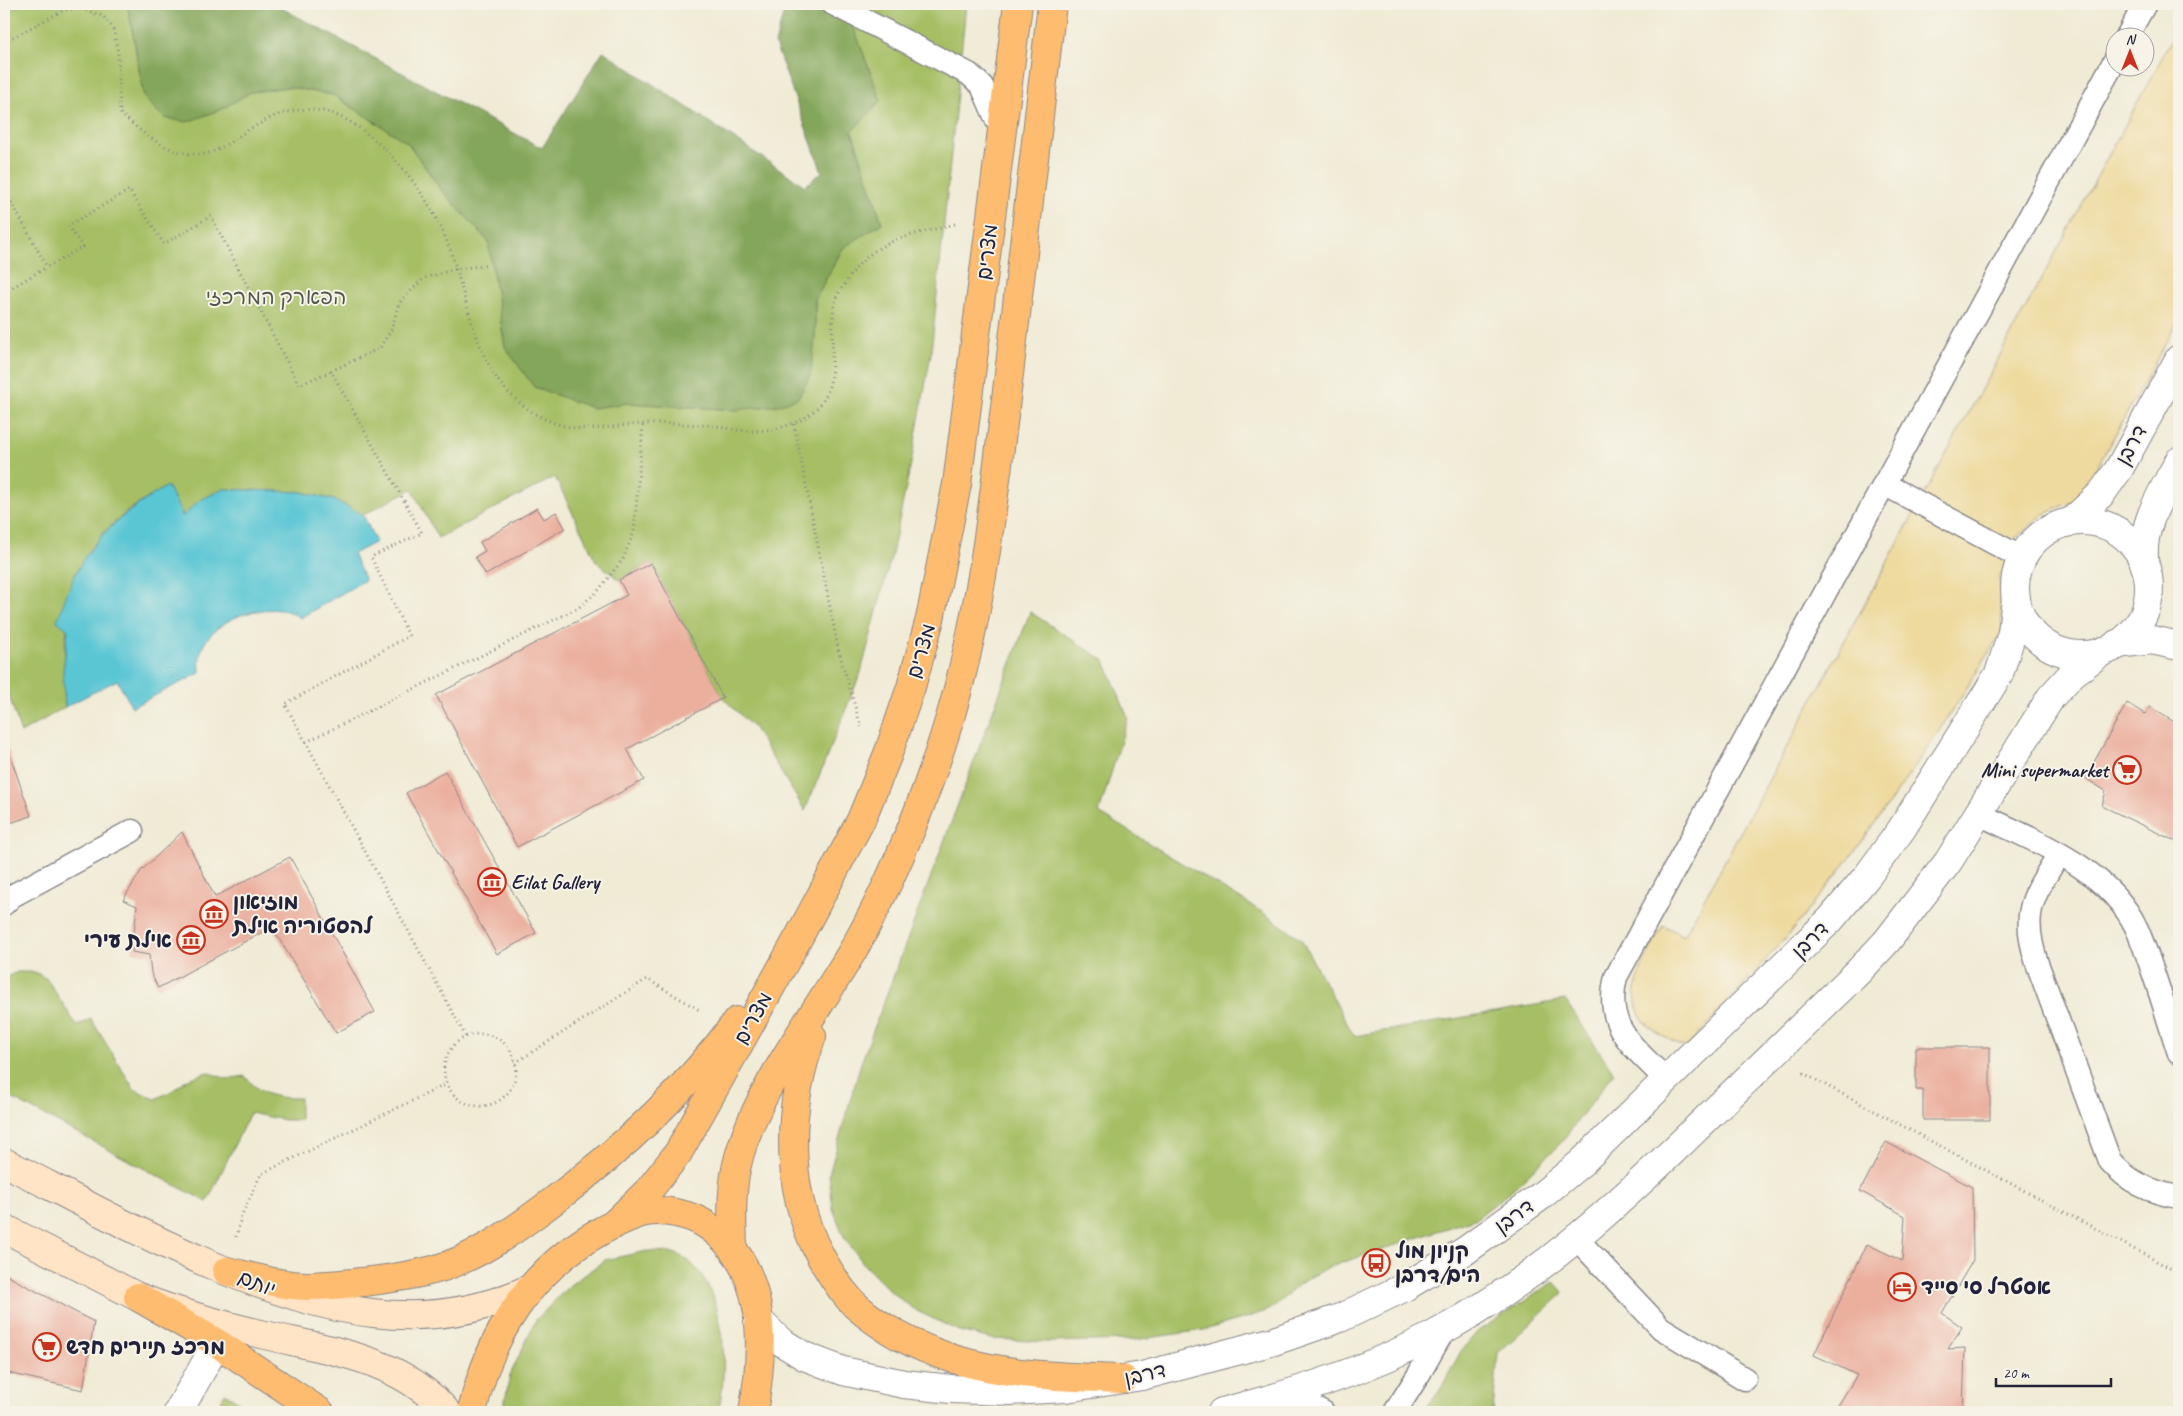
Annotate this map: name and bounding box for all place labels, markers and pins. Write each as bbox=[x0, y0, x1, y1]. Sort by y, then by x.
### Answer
supermarket icon: Mini supermarket bbox=[2112, 755, 2142, 785]
place label: Mini supermarket bbox=[1981, 757, 2111, 783]
museum icon: Eilat Gallery bbox=[477, 867, 507, 897]
place label: Eilat Gallery bbox=[511, 869, 602, 895]
place label: מוזיאון להסטוריה אילת bbox=[231, 889, 374, 939]
museum icon: מוזיאון להסטוריה אילת bbox=[199, 899, 229, 929]
museum icon: אילת עירי bbox=[176, 925, 206, 955]
place label: אילת עירי bbox=[84, 927, 172, 953]
place label: קניון מול הים/דרבן bbox=[1395, 1238, 1480, 1288]
bus stop icon: קניון מול הים/דרבן bbox=[1361, 1248, 1391, 1278]
hotel icon: אסטרל סי סייד bbox=[1887, 1272, 1917, 1302]
place label: אסטרל סי סייד bbox=[1921, 1274, 2051, 1300]
supermarket icon: מרכז תיירים חדש bbox=[32, 1332, 62, 1362]
place label: מרכז תיירים חדש bbox=[66, 1334, 225, 1360]

